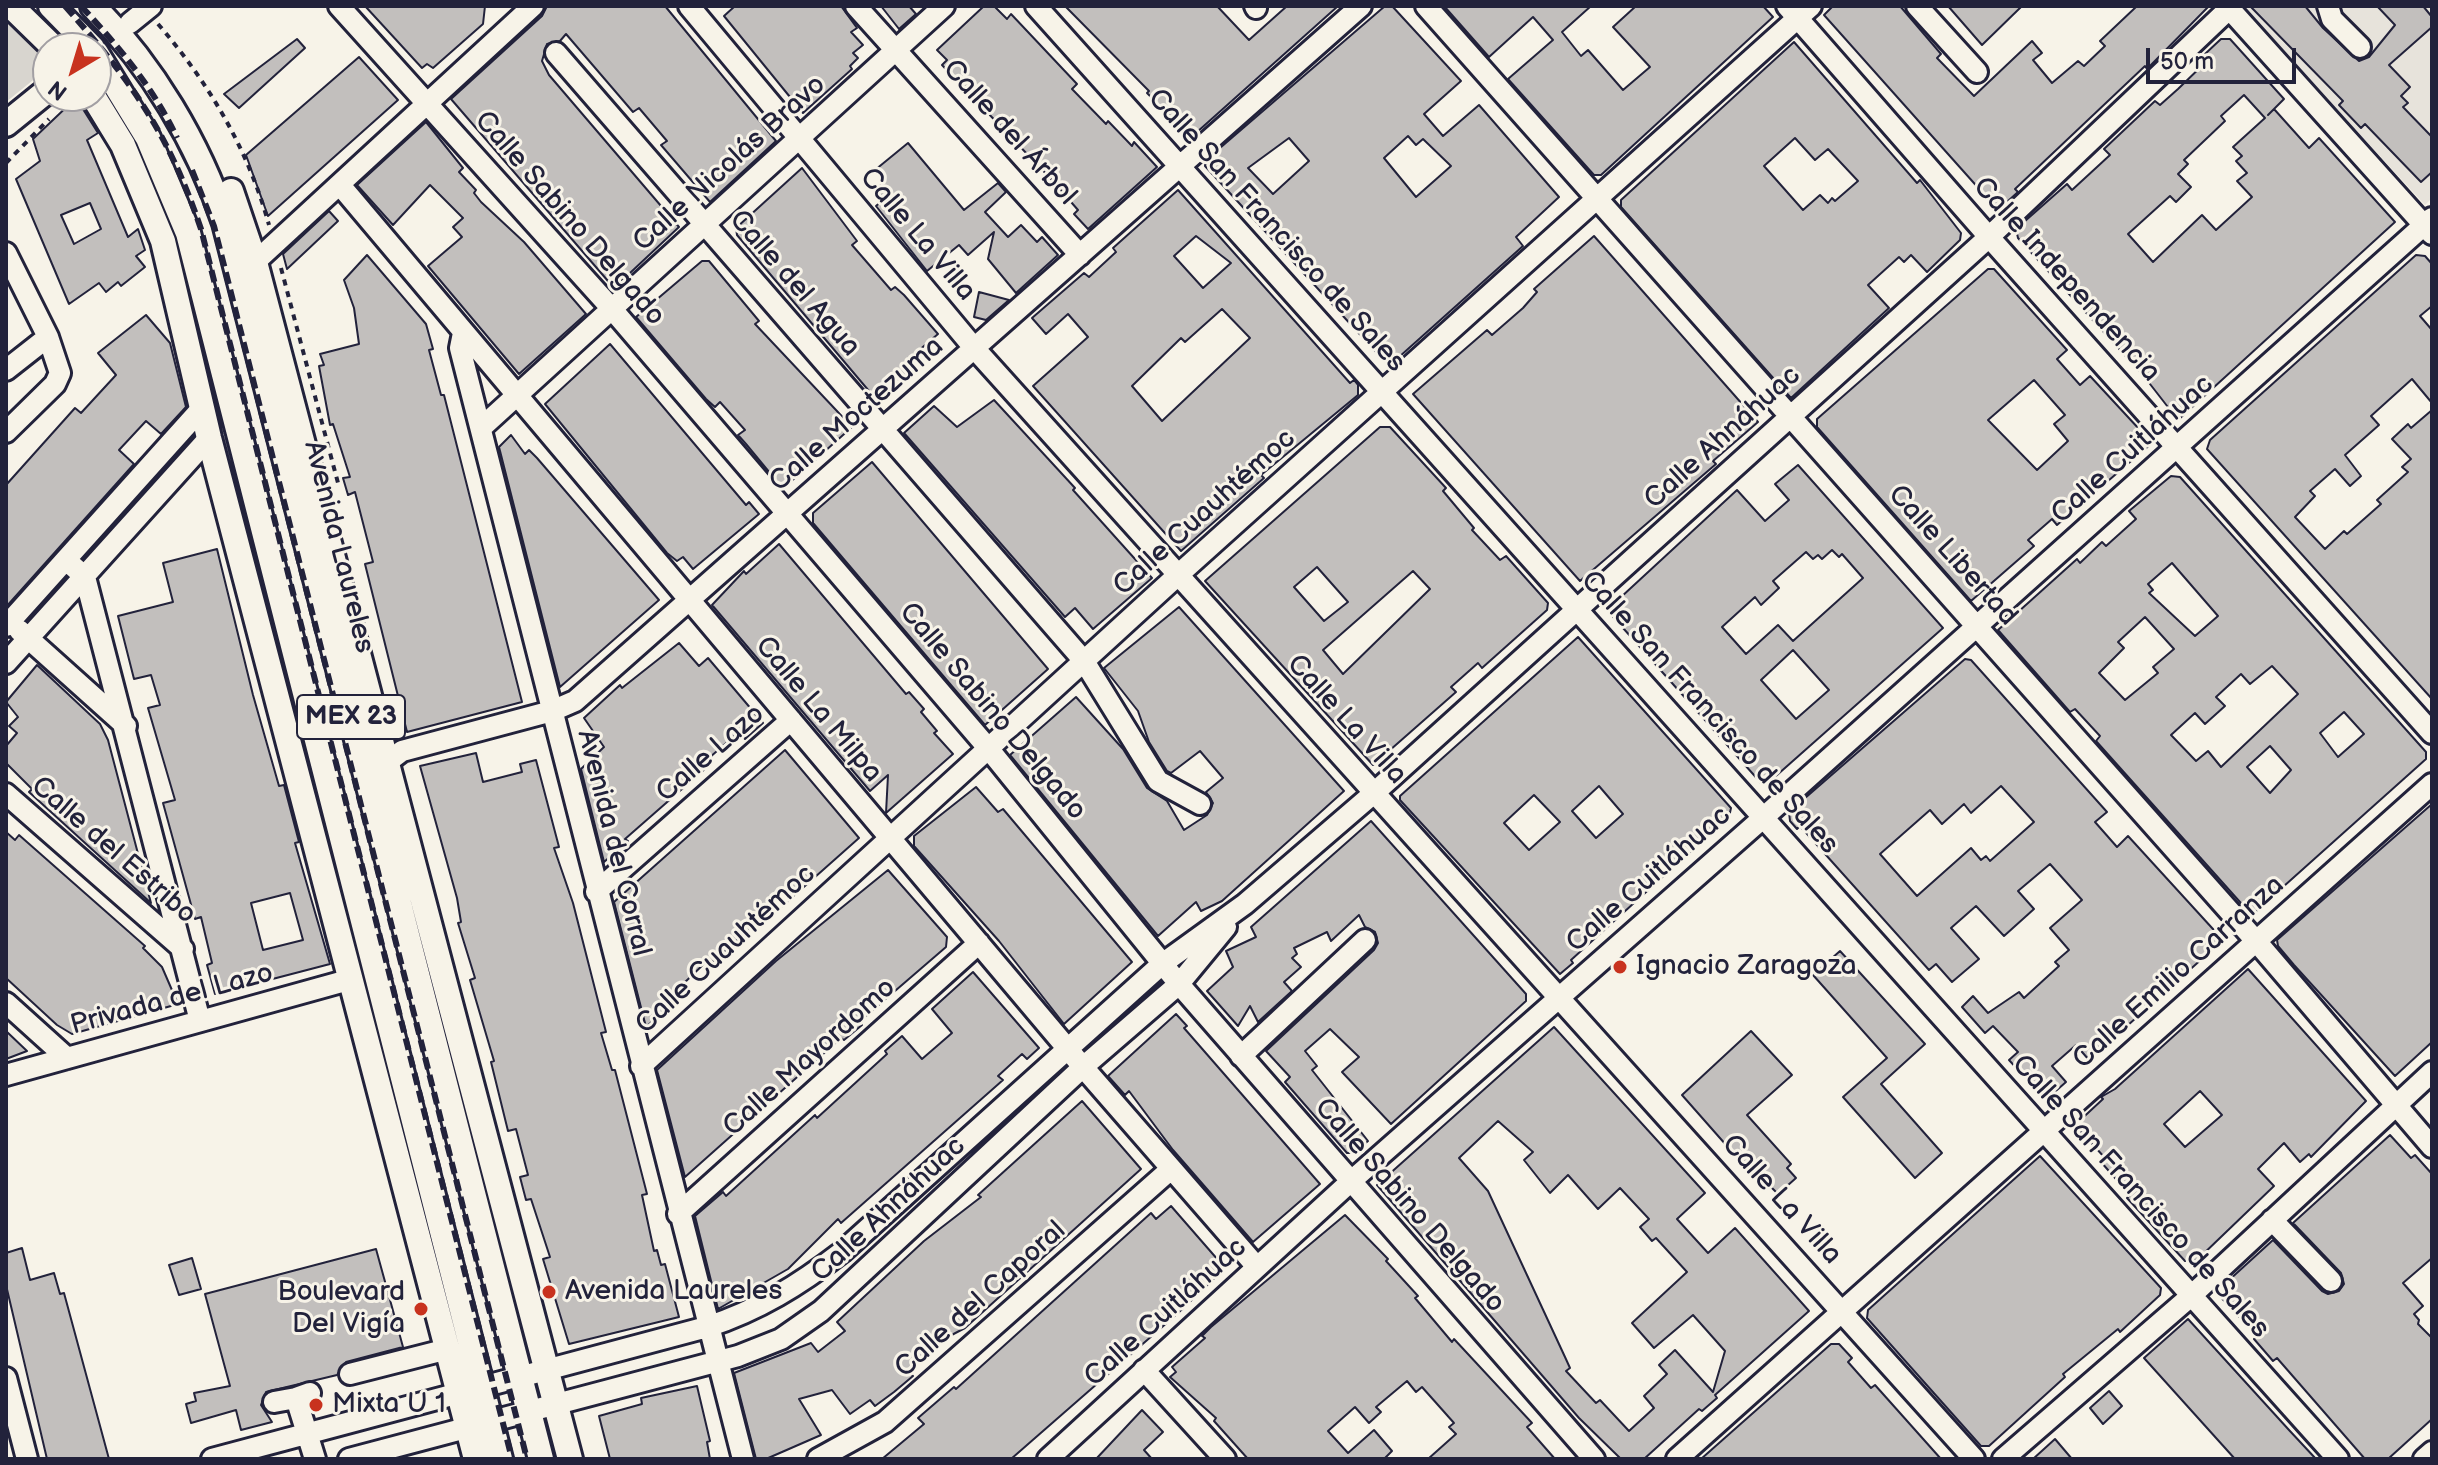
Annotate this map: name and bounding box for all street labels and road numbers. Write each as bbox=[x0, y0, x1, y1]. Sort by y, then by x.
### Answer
street label: Calle del Árbol bbox=[935, 53, 1083, 213]
street label: Calle Nicolás Bravo bbox=[627, 69, 833, 259]
street label: Calle San Francisco de Sales bbox=[1140, 82, 1412, 380]
street label: Calle Sabino Delgado bbox=[467, 105, 671, 333]
street label: Calle La Villa bbox=[852, 162, 982, 308]
street label: Calle Independencia bbox=[1965, 171, 2167, 389]
street label: Calle del Agua bbox=[721, 204, 867, 364]
street label: Calle Moctezuma bbox=[763, 330, 951, 500]
street label: Calle Ahnáhuac bbox=[1638, 359, 1808, 517]
street label: Calle Cuitláhuac bbox=[2045, 368, 2221, 532]
street label: Calle Cuauhtémoc bbox=[1107, 422, 1303, 604]
street label: Avenida Laureles bbox=[295, 438, 381, 656]
street label: Calle Libertad bbox=[1880, 479, 2024, 633]
street label: Calle San Francisco de Sales bbox=[1573, 564, 1845, 862]
street label: Calle Sabino Delgado bbox=[891, 597, 1093, 827]
street label: Calle La Milpa bbox=[747, 630, 889, 790]
street label: Calle La Villa bbox=[1279, 648, 1413, 792]
road number: MEX 23 bbox=[297, 695, 405, 739]
street label: Calle Lazo bbox=[650, 698, 772, 810]
street label: Avenida del Corral bbox=[569, 726, 657, 960]
street label: Calle del Estribo bbox=[24, 770, 202, 932]
street label: Calle Cuitláhuac bbox=[1560, 800, 1738, 960]
street label: Calle Cuauhtémoc bbox=[629, 858, 823, 1042]
street label: Calle Emilio Carranza bbox=[2066, 869, 2292, 1077]
street label: Privada del Lazo bbox=[67, 957, 277, 1043]
street label: Calle Mayordomo bbox=[717, 972, 903, 1144]
street label: Calle San Francisco de Sales bbox=[2004, 1048, 2276, 1346]
street label: Calle Sabino Delgado bbox=[1307, 1092, 1511, 1320]
street label: Calle La Villa bbox=[1714, 1128, 1848, 1272]
street label: Calle Ahnáhuac bbox=[805, 1130, 973, 1290]
street label: Calle del Caporal bbox=[889, 1215, 1073, 1385]
street label: Calle Cuitláhuac bbox=[1078, 1231, 1254, 1395]

